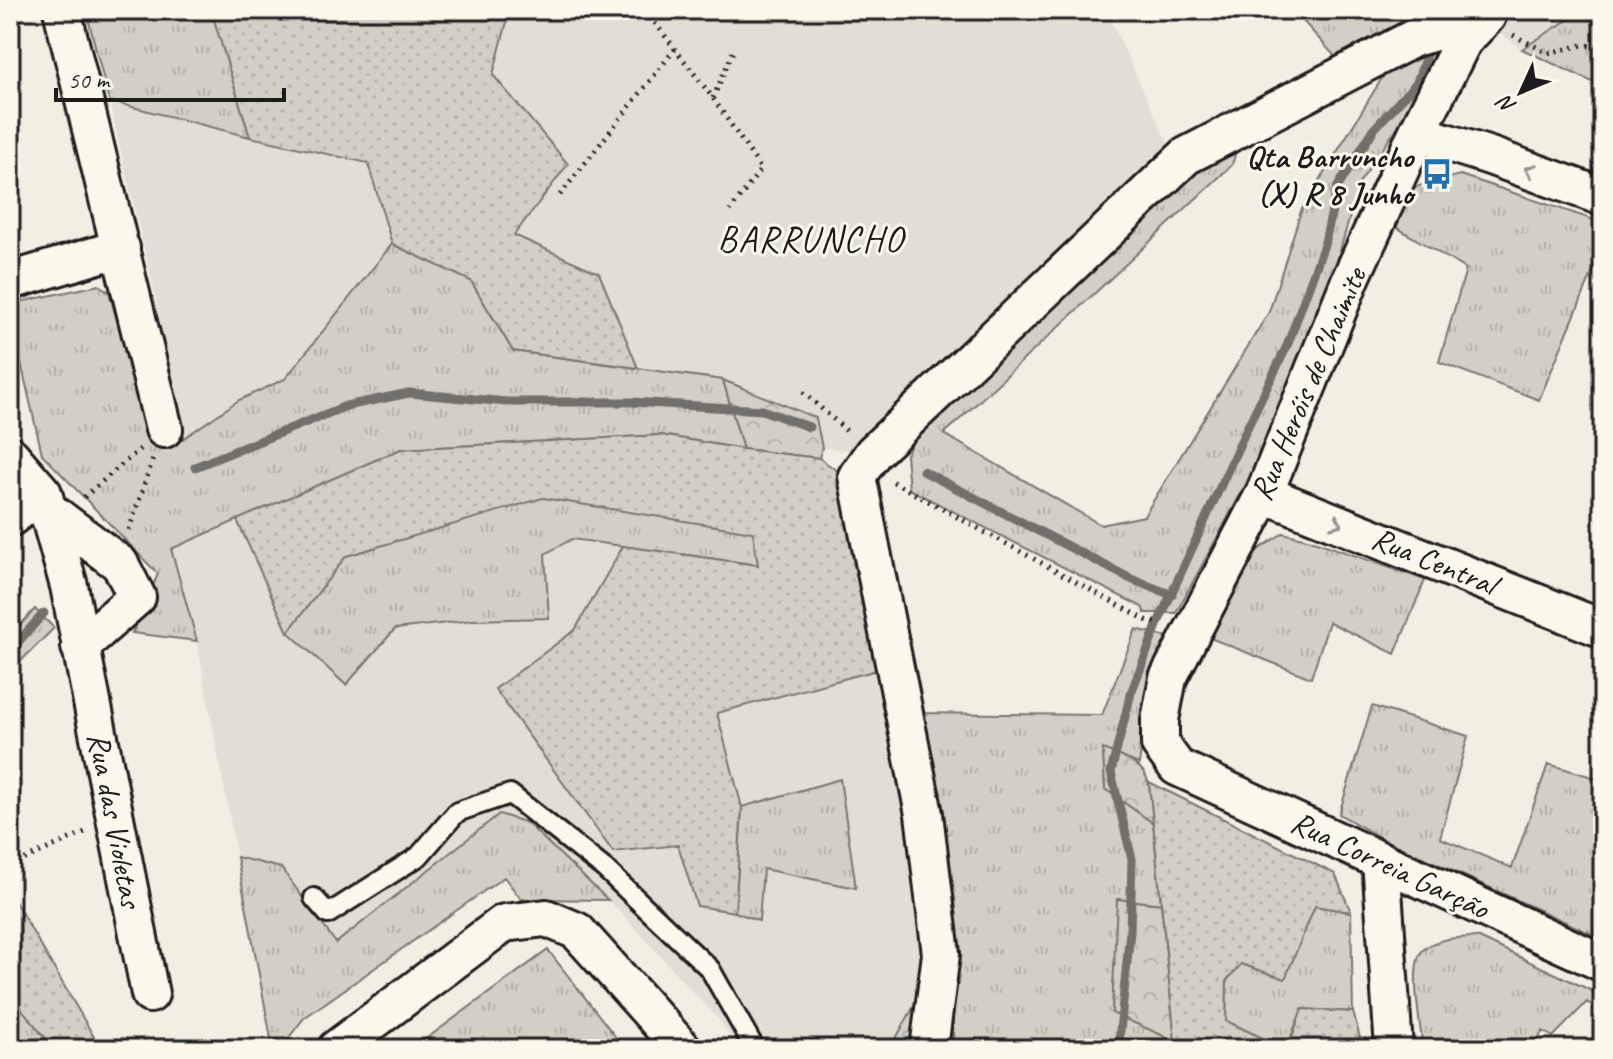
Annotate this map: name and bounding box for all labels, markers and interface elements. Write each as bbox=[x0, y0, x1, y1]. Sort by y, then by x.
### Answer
scale bar bbox=[56, 52, 284, 102]
north arrow bbox=[1481, 52, 1561, 132]
text: 50 m bbox=[68, 65, 111, 95]
text: N bbox=[1490, 88, 1522, 120]
place label: Qta Barruncho (X) R 8 Junho bbox=[1246, 136, 1416, 214]
bus stop icon: Qta Barruncho (X) R 8 Junho bbox=[1420, 157, 1454, 191]
one-way arrow bbox=[1524, 164, 1538, 180]
district label: BARRUNCHO bbox=[718, 216, 907, 262]
street label: Rua Heróis de Chaimite bbox=[1241, 259, 1377, 507]
one-way arrow bbox=[1329, 513, 1343, 529]
street label: Rua Central bbox=[1366, 518, 1507, 607]
street label: Rua das Violetas bbox=[78, 729, 152, 913]
street label: Rua Correia Garção bbox=[1285, 801, 1497, 929]

